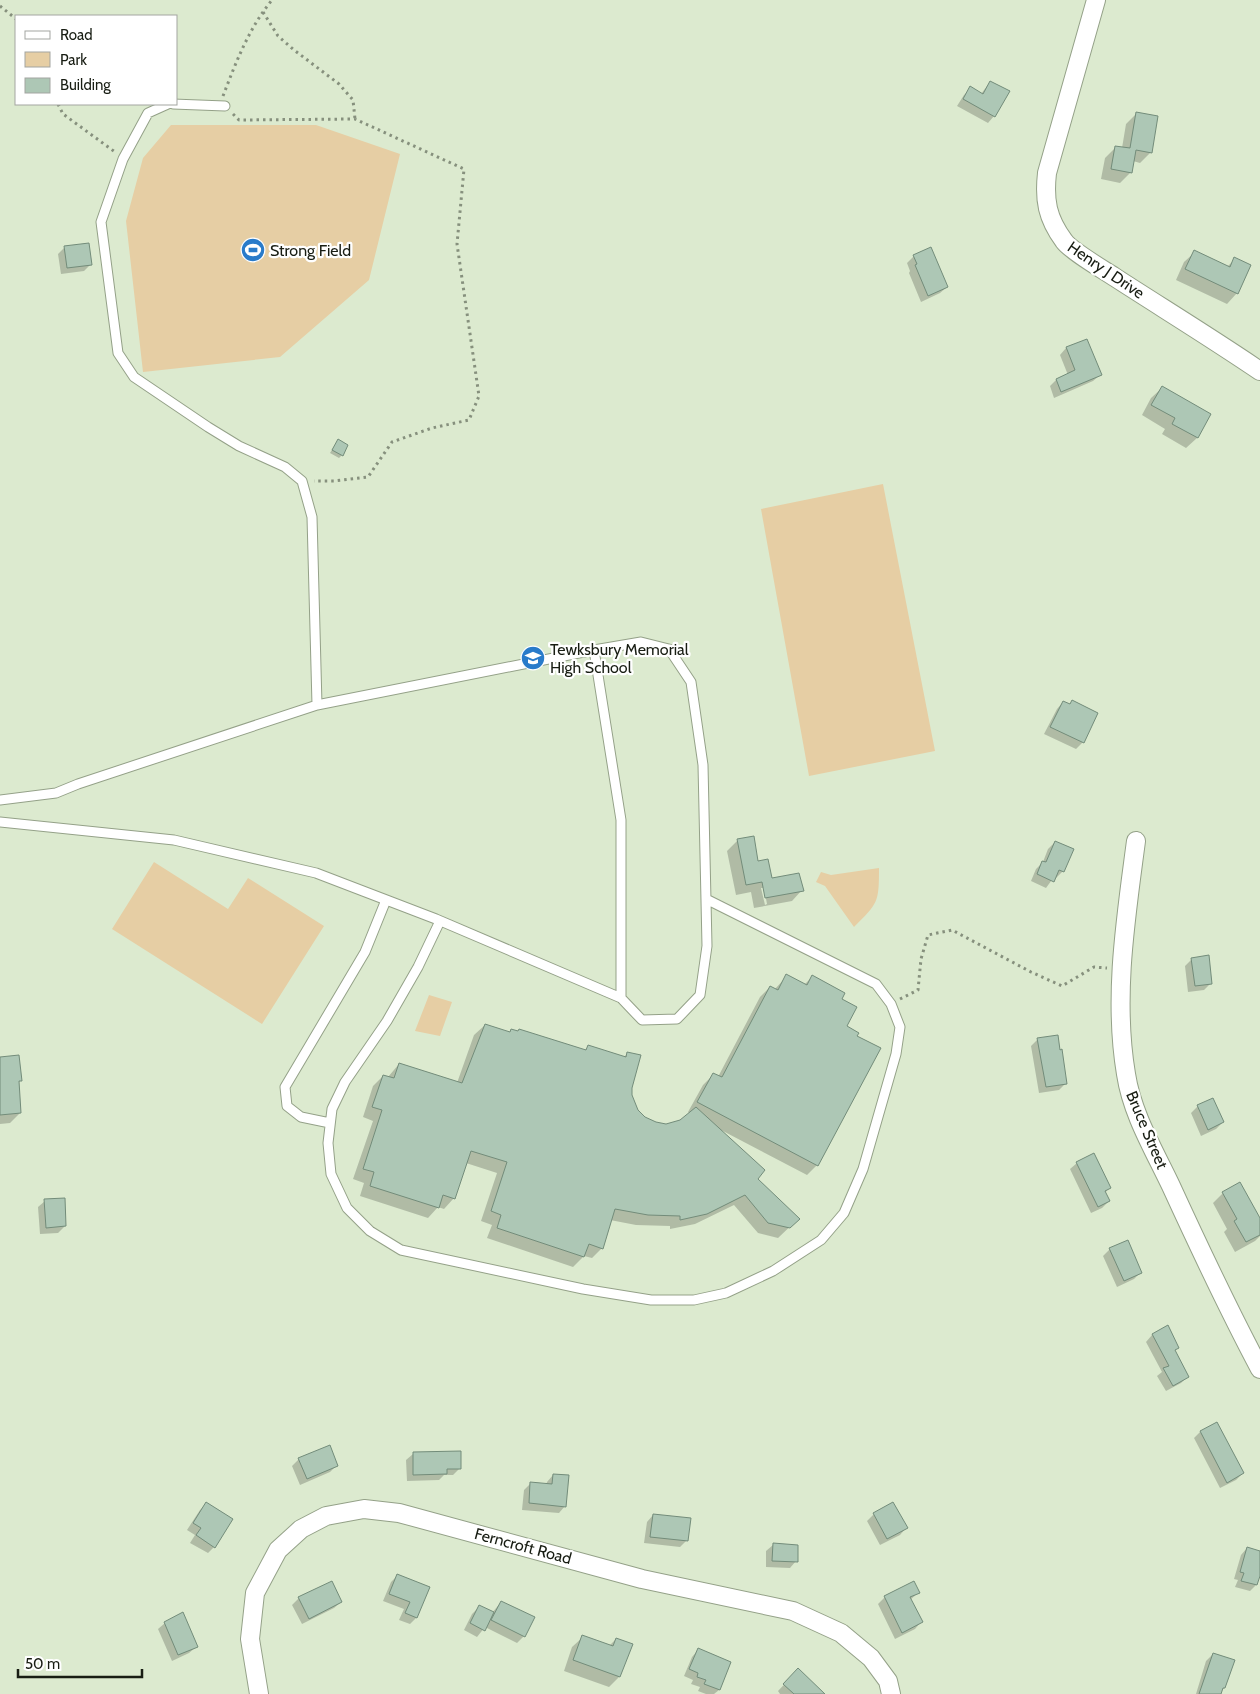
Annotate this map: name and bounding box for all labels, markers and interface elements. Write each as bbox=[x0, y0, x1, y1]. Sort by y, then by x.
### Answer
legend bbox=[15, 15, 178, 105]
text: Road bbox=[60, 26, 93, 44]
text: Park bbox=[60, 51, 87, 69]
text: Building bbox=[60, 76, 111, 94]
sports icon: Strong Field bbox=[240, 237, 266, 263]
street label: Henry J Drive bbox=[1064, 237, 1148, 303]
place label: Strong Field bbox=[270, 241, 351, 260]
place label: Tewksbury Memorial High School bbox=[550, 640, 689, 677]
school or university icon: Tewksbury Memorial High School bbox=[520, 645, 546, 671]
street label: Bruce Street bbox=[1122, 1088, 1172, 1172]
street label: Ferncroft Road bbox=[472, 1524, 574, 1568]
scale bar bbox=[18, 1646, 141, 1678]
text: 50 m bbox=[25, 1655, 60, 1673]

